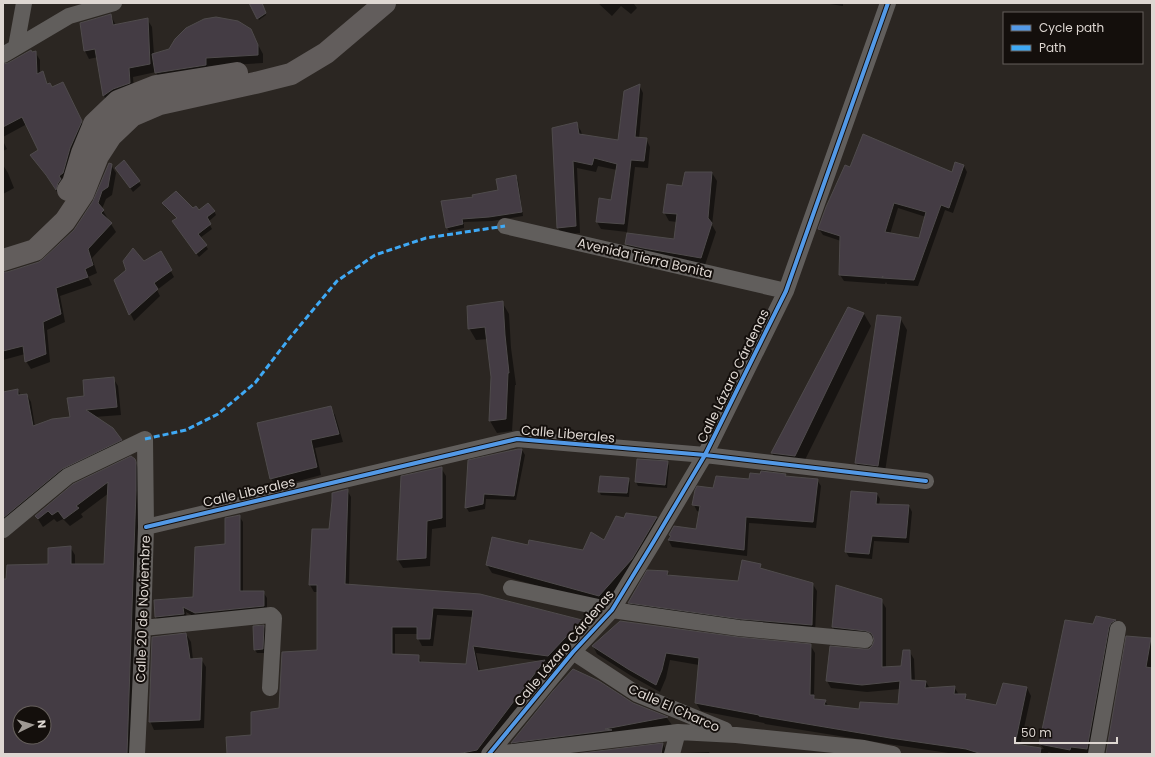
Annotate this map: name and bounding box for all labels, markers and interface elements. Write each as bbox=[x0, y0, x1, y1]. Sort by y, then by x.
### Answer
legend bbox=[1003, 12, 1143, 64]
text: Cycle path bbox=[1039, 19, 1104, 36]
text: Path bbox=[1039, 39, 1066, 56]
street label: Avenida Tierra Bonita bbox=[576, 233, 714, 283]
street label: Calle Lázaro Cárdenas bbox=[692, 306, 774, 446]
street label: Calle Liberales bbox=[520, 420, 616, 448]
street label: Calle Liberales bbox=[201, 472, 297, 512]
street label: Calle 20 de Noviembre bbox=[131, 535, 155, 683]
street label: Calle Lázaro Cárdenas bbox=[510, 585, 619, 710]
street label: Calle El Charco bbox=[625, 679, 723, 737]
north arrow bbox=[12, 705, 52, 745]
text: N bbox=[34, 719, 50, 729]
scale bar bbox=[1015, 719, 1117, 745]
text: 50 m bbox=[1021, 724, 1052, 741]

